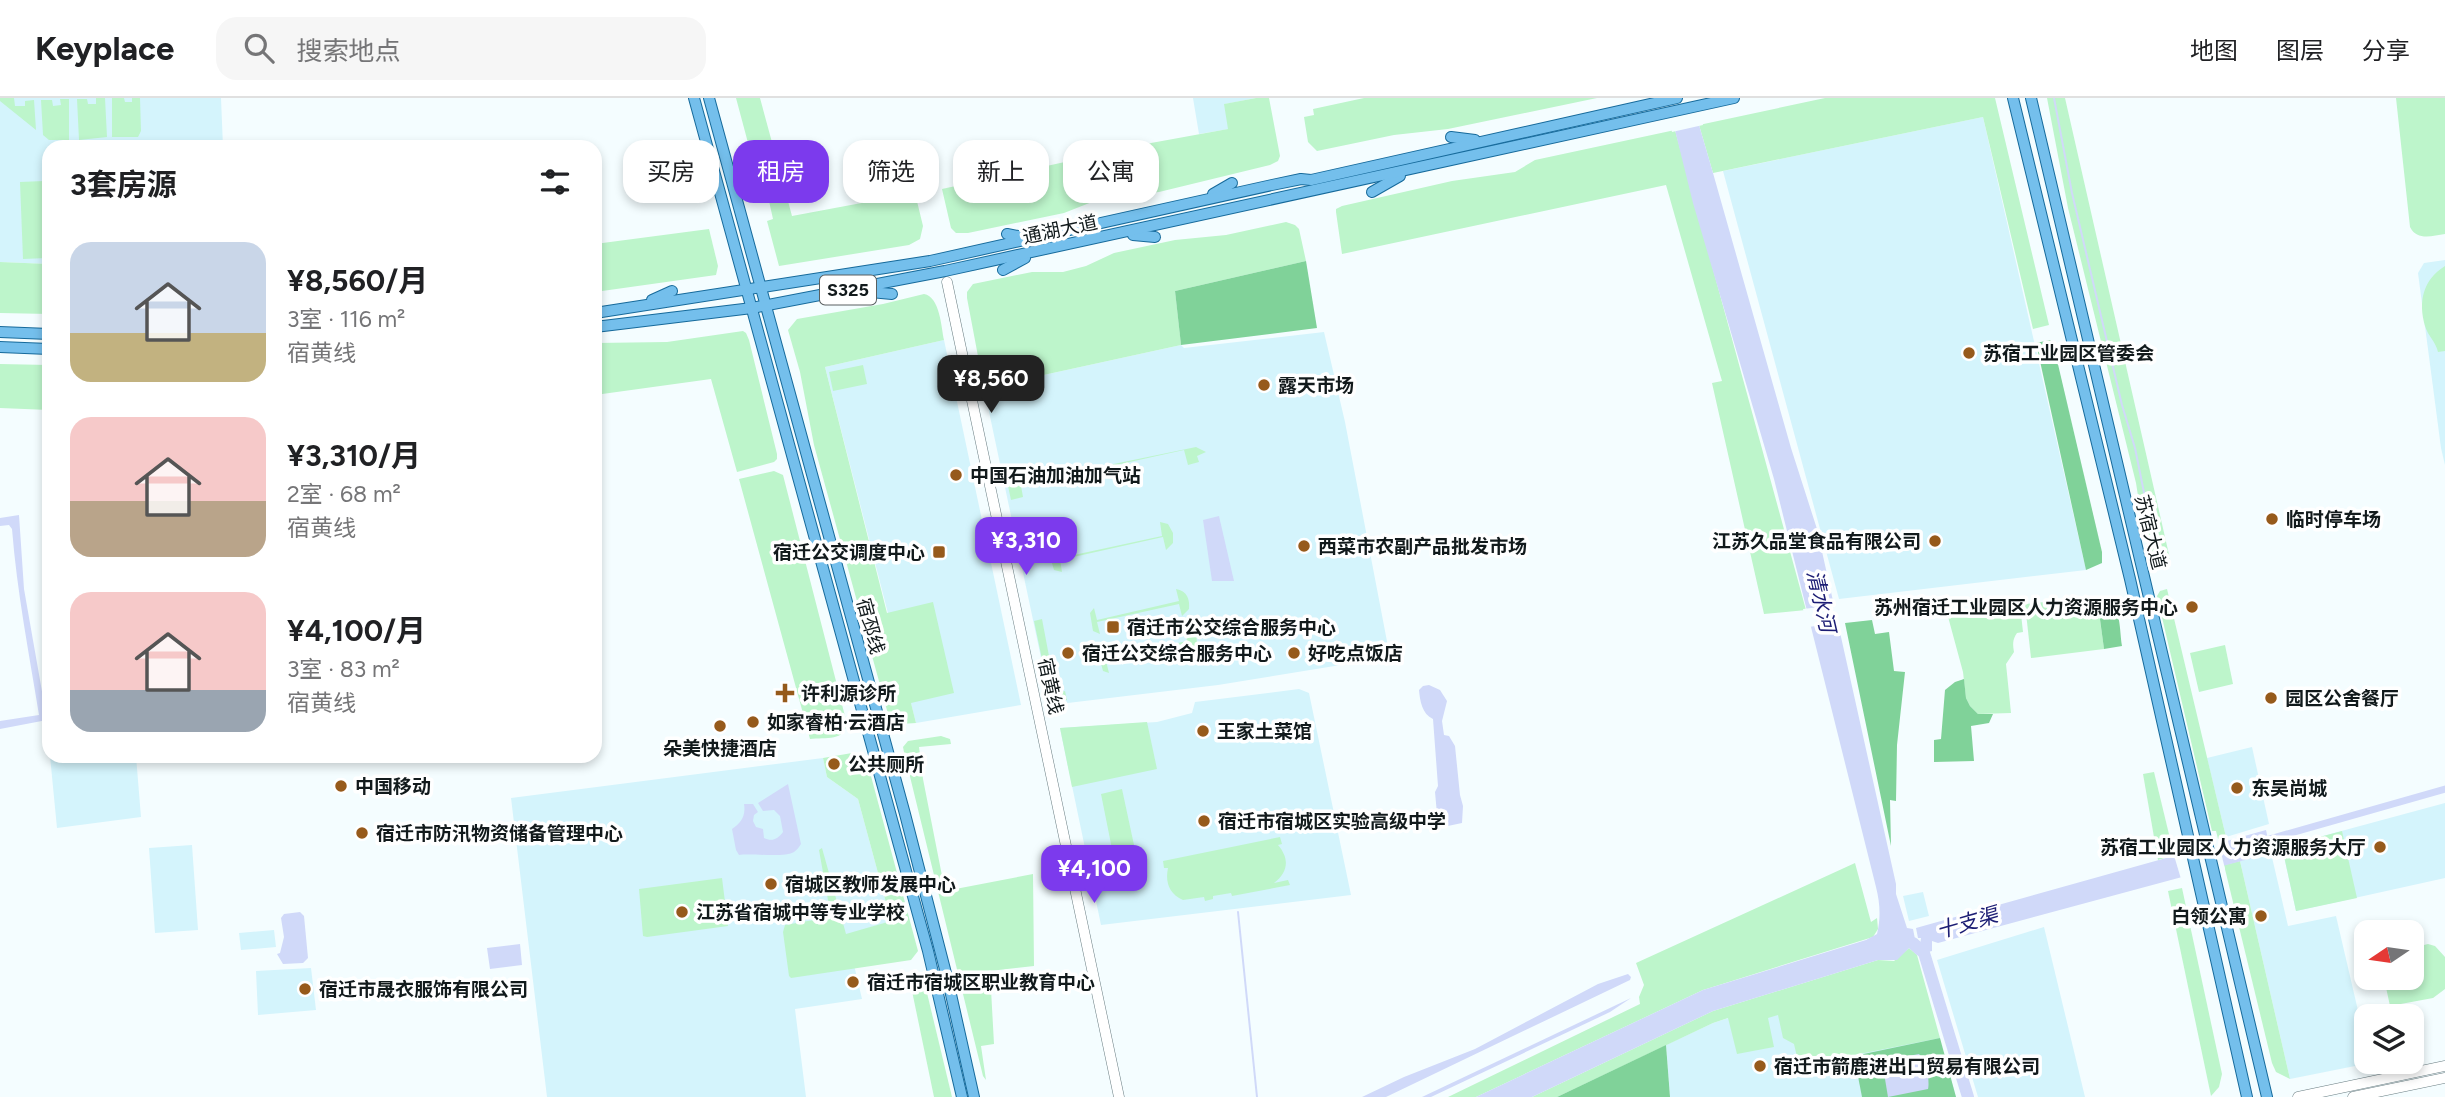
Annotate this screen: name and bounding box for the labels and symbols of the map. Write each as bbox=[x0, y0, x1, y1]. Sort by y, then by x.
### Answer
street label: 通湖大道 bbox=[1021, 210, 1100, 249]
road number: S325 bbox=[820, 275, 876, 304]
place label: 苏宿工业园区管委会 bbox=[1983, 342, 2154, 365]
marker: 苏宿工业园区管委会 bbox=[1961, 345, 1977, 361]
pin: ¥8,560 bbox=[934, 356, 1048, 415]
place label: 露天市场 bbox=[1278, 374, 1354, 397]
marker: 露天市场 bbox=[1256, 377, 1272, 393]
place label: 中国石油加油加气站 bbox=[970, 464, 1141, 487]
marker: 中国石油加油加气站 bbox=[948, 467, 964, 483]
street label: 苏宿大道 bbox=[2130, 492, 2171, 572]
place label: 临时停车场 bbox=[2286, 508, 2381, 531]
marker: 临时停车场 bbox=[2264, 511, 2280, 527]
pin: ¥3,310 bbox=[969, 518, 1083, 577]
place label: 江苏久品堂食品有限公司 bbox=[1712, 530, 1921, 553]
marker: 江苏久品堂食品有限公司 bbox=[1927, 533, 1943, 549]
place label: 西菜市农副产品批发市场 bbox=[1318, 535, 1527, 558]
marker: 西菜市农副产品批发市场 bbox=[1296, 538, 1312, 554]
place label: 宿迁公交调度中心 bbox=[773, 541, 925, 564]
marker: 宿迁公交调度中心 bbox=[931, 544, 947, 560]
water label: 清水河 bbox=[1802, 567, 1842, 638]
street label: 宿邳线 bbox=[852, 596, 889, 657]
place label: 苏州宿迁工业园区人力资源服务中心 bbox=[1874, 596, 2178, 619]
marker: 苏州宿迁工业园区人力资源服务中心 bbox=[2184, 599, 2200, 615]
place label: 宿迁市公交综合服务中心 bbox=[1127, 616, 1336, 639]
marker: 宿迁市公交综合服务中心 bbox=[1105, 619, 1121, 635]
place label: 宿迁公交综合服务中心 bbox=[1082, 642, 1272, 665]
place label: 好吃点饭店 bbox=[1308, 642, 1403, 665]
marker: 宿迁公交综合服务中心 bbox=[1060, 645, 1076, 661]
marker: 好吃点饭店 bbox=[1286, 645, 1302, 661]
street label: 宿黄线 bbox=[1033, 656, 1068, 716]
place label: 许利源诊所 bbox=[801, 682, 896, 705]
marker: 许利源诊所 bbox=[775, 683, 795, 703]
place label: 园区公舍餐厅 bbox=[2285, 687, 2399, 710]
marker: 园区公舍餐厅 bbox=[2263, 690, 2279, 706]
place label: 如家睿柏·云酒店 bbox=[767, 711, 905, 734]
marker: 如家睿柏·云酒店 bbox=[745, 714, 761, 730]
marker: 朵美快捷酒店 bbox=[712, 718, 728, 734]
place label: 王家土菜馆 bbox=[1217, 720, 1312, 743]
marker: 王家土菜馆 bbox=[1195, 723, 1211, 739]
place label: 朵美快捷酒店 bbox=[663, 737, 777, 760]
place label: 公共厕所 bbox=[848, 753, 924, 776]
marker: 公共厕所 bbox=[826, 756, 842, 772]
place label: 中国移动 bbox=[355, 775, 431, 798]
place label: 东吴尚城 bbox=[2251, 777, 2327, 800]
marker: 中国移动 bbox=[333, 778, 349, 794]
marker: 东吴尚城 bbox=[2229, 780, 2245, 796]
place label: 宿迁市宿城区实验高级中学 bbox=[1218, 810, 1446, 833]
marker: 宿迁市宿城区实验高级中学 bbox=[1196, 813, 1212, 829]
place label: 宿迁市防汛物资储备管理中心 bbox=[376, 822, 623, 845]
marker: 宿迁市防汛物资储备管理中心 bbox=[354, 825, 370, 841]
place label: 苏宿工业园区人力资源服务大厅 bbox=[2100, 836, 2366, 859]
marker: 苏宿工业园区人力资源服务大厅 bbox=[2372, 839, 2388, 855]
pin: ¥4,100 bbox=[1037, 846, 1151, 905]
place label: 宿城区教师发展中心 bbox=[785, 873, 956, 896]
marker: 宿城区教师发展中心 bbox=[763, 876, 779, 892]
place label: 江苏省宿城中等专业学校 bbox=[696, 901, 905, 924]
water label: 十支渠 bbox=[1933, 901, 2003, 943]
marker: 江苏省宿城中等专业学校 bbox=[674, 904, 690, 920]
place label: 白领公寓 bbox=[2171, 905, 2247, 928]
marker: 白领公寓 bbox=[2253, 908, 2269, 924]
north arrow bbox=[2354, 920, 2424, 990]
place label: 宿迁市宿城区职业教育中心 bbox=[867, 971, 1095, 994]
marker: 宿迁市宿城区职业教育中心 bbox=[845, 974, 861, 990]
place label: 宿迁市晟衣服饰有限公司 bbox=[319, 978, 528, 1001]
marker: 宿迁市晟衣服饰有限公司 bbox=[297, 981, 313, 997]
place label: 宿迁市箭鹿进出口贸易有限公司 bbox=[1774, 1055, 2040, 1078]
marker: 宿迁市箭鹿进出口贸易有限公司 bbox=[1752, 1058, 1768, 1074]

